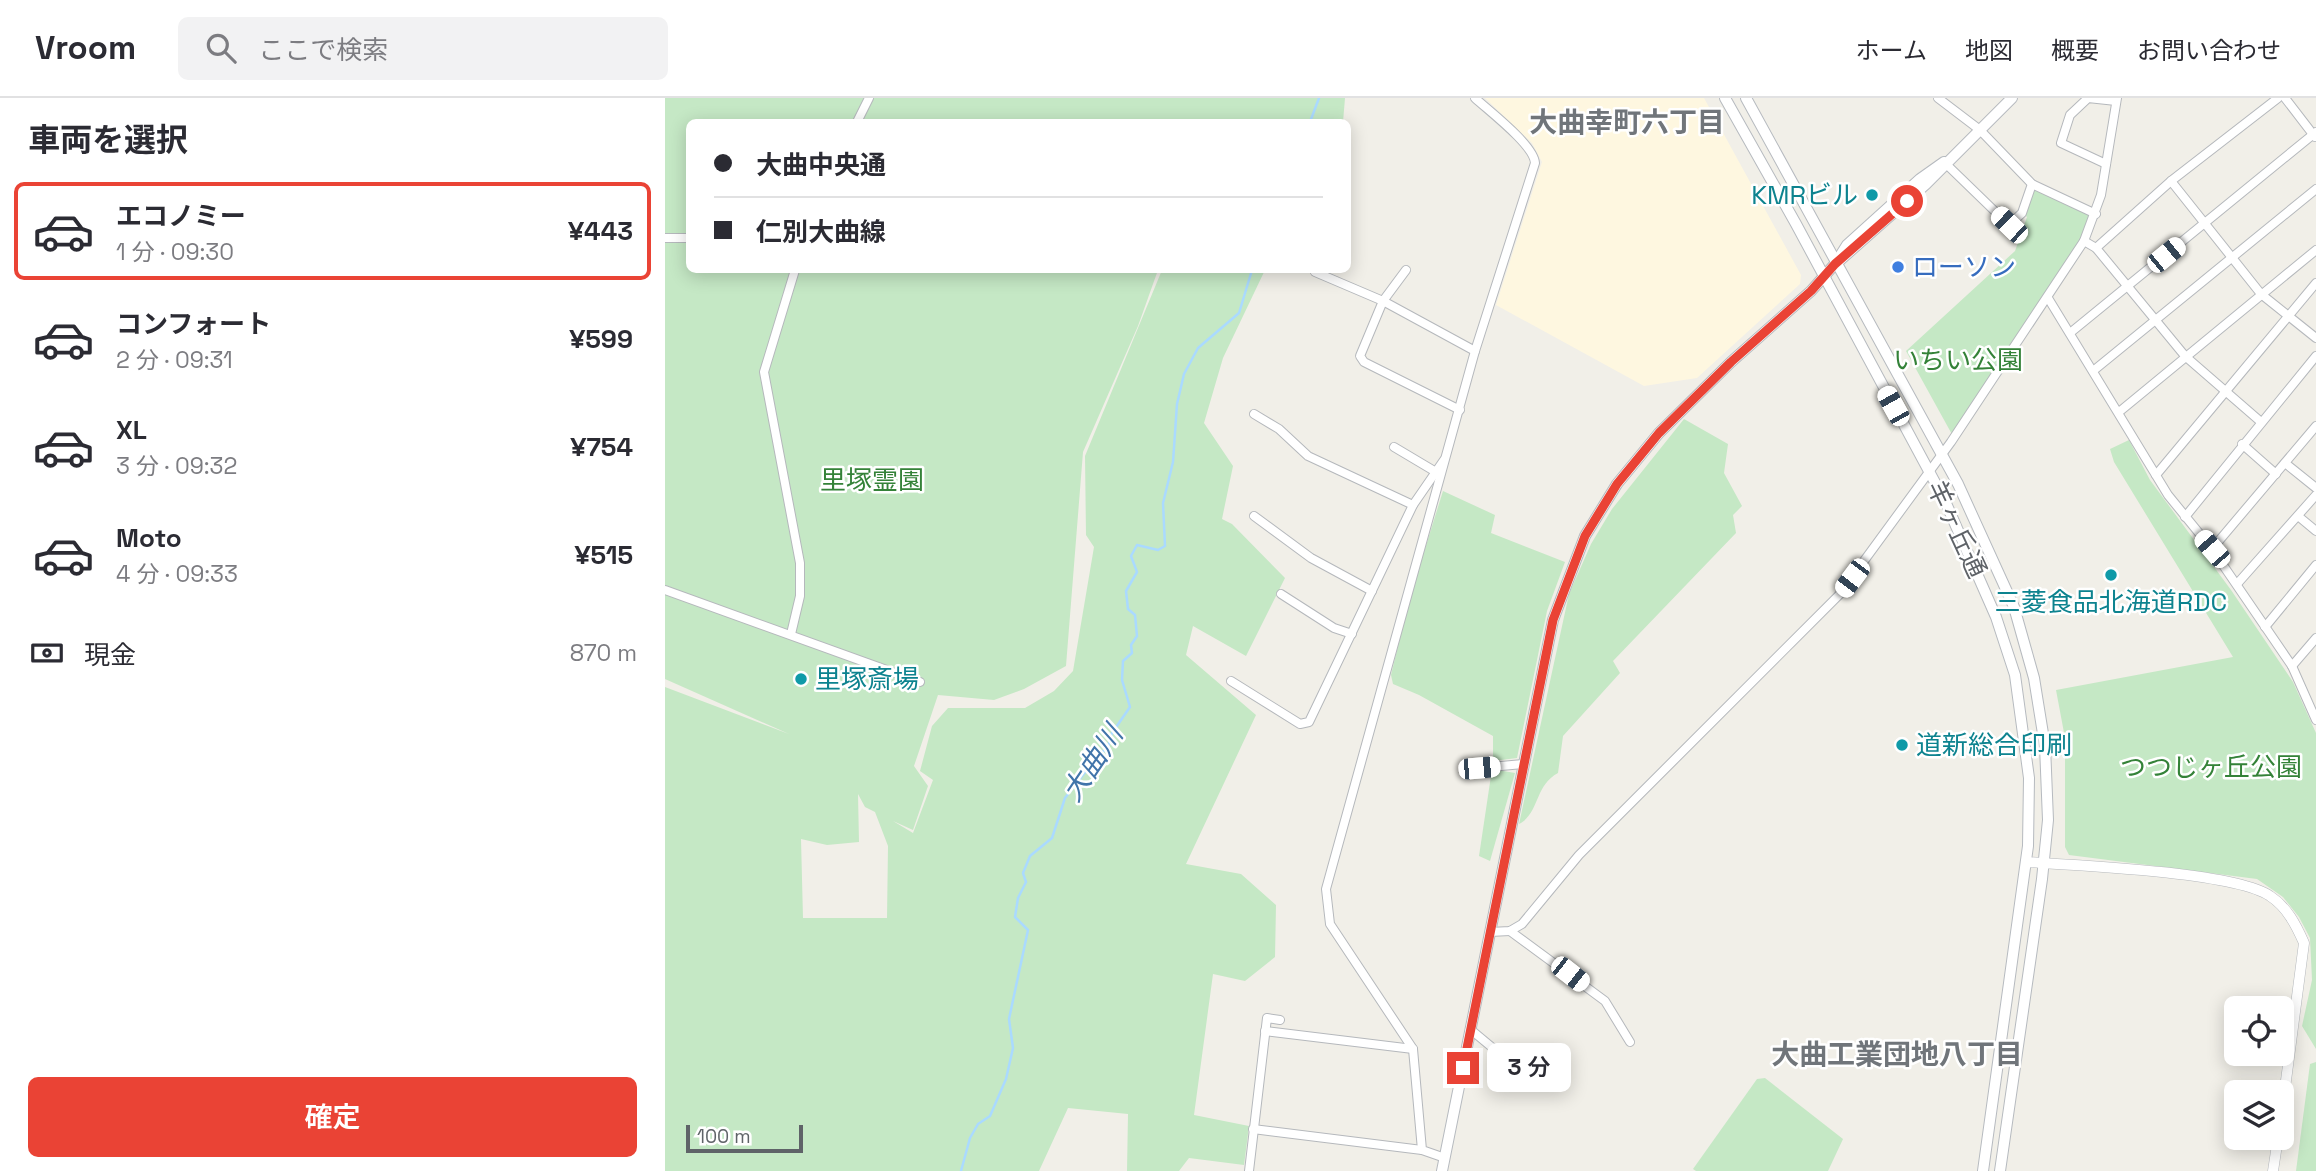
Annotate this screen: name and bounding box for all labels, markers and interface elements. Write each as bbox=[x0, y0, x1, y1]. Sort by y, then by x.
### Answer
search box bbox=[178, 17, 668, 80]
text: Vroom bbox=[35, 27, 136, 69]
icon: search bbox=[202, 29, 240, 67]
text: ここで検索 bbox=[258, 33, 388, 67]
text: ホーム bbox=[1856, 35, 1927, 66]
text: 地図 bbox=[1965, 35, 2013, 66]
text: 概要 bbox=[2051, 35, 2099, 66]
text: お問い合わせ bbox=[2137, 35, 2281, 66]
district label: 大曲幸町六丁目 bbox=[1529, 104, 1725, 140]
text: 車両を選択 bbox=[28, 120, 188, 160]
text: 大曲中央通 bbox=[756, 148, 886, 182]
place label: KMRビル bbox=[1751, 178, 1858, 212]
route start bbox=[1891, 185, 1923, 217]
marker: KMRビル bbox=[1864, 187, 1880, 203]
text: エコノミー bbox=[116, 199, 246, 233]
icon: car bbox=[32, 200, 95, 263]
car bbox=[1987, 203, 2032, 247]
text: ¥443 bbox=[568, 214, 633, 248]
text: 仁別大曲線 bbox=[756, 215, 886, 249]
car bbox=[2144, 234, 2189, 276]
text: 1 分 · 09:30 bbox=[116, 237, 234, 267]
place label: ローソン bbox=[1912, 250, 2016, 284]
marker: ローソン bbox=[1890, 259, 1906, 275]
text: コンフォート bbox=[116, 307, 271, 341]
icon: car bbox=[32, 308, 95, 371]
text: ¥599 bbox=[569, 322, 633, 356]
park label: いちい公園 bbox=[1893, 343, 2023, 377]
text: 2 分 · 09:31 bbox=[116, 345, 233, 375]
car bbox=[1874, 383, 1913, 429]
text: XL bbox=[116, 413, 147, 447]
icon: car bbox=[32, 416, 95, 479]
text: ¥754 bbox=[570, 430, 633, 464]
text: 3 分 · 09:32 bbox=[116, 451, 237, 481]
park label: 里塚霊園 bbox=[820, 463, 924, 497]
street label: 羊ヶ丘通 bbox=[1920, 475, 1994, 583]
text: Moto bbox=[116, 521, 182, 555]
icon: car bbox=[32, 524, 95, 587]
car bbox=[2191, 526, 2234, 572]
text: ¥515 bbox=[574, 538, 633, 572]
car bbox=[1831, 555, 1874, 601]
text: 4 分 · 09:33 bbox=[116, 559, 238, 589]
marker: 三菱食品北海道RDC bbox=[2103, 567, 2119, 583]
place label: 三菱食品北海道RDC bbox=[1995, 585, 2227, 619]
icon: cash bbox=[28, 634, 66, 672]
text: 現金 bbox=[84, 638, 136, 672]
text: 870 m bbox=[570, 638, 637, 668]
place label: 里塚斎場 bbox=[815, 662, 919, 696]
marker: 里塚斎場 bbox=[793, 671, 809, 687]
water label: 大曲川 bbox=[1054, 716, 1132, 808]
place label: 道新総合印刷 bbox=[1916, 728, 2072, 762]
marker: 道新総合印刷 bbox=[1894, 737, 1910, 753]
park label: つつじヶ丘公園 bbox=[2120, 750, 2302, 784]
car bbox=[1458, 756, 1501, 780]
car bbox=[1547, 953, 1594, 995]
map controls bbox=[2224, 996, 2294, 1150]
button: locate bbox=[2224, 996, 2294, 1066]
district label: 大曲工業団地八丁目 bbox=[1771, 1036, 2023, 1072]
callout: 3 分 bbox=[1487, 1044, 1571, 1093]
route end bbox=[1447, 1052, 1479, 1084]
text: 3 分 bbox=[1508, 1052, 1550, 1082]
button: 確定 bbox=[28, 1077, 637, 1157]
button: layers bbox=[2224, 1080, 2294, 1150]
scale bar bbox=[686, 1122, 803, 1154]
text: 100 m bbox=[697, 1124, 751, 1149]

